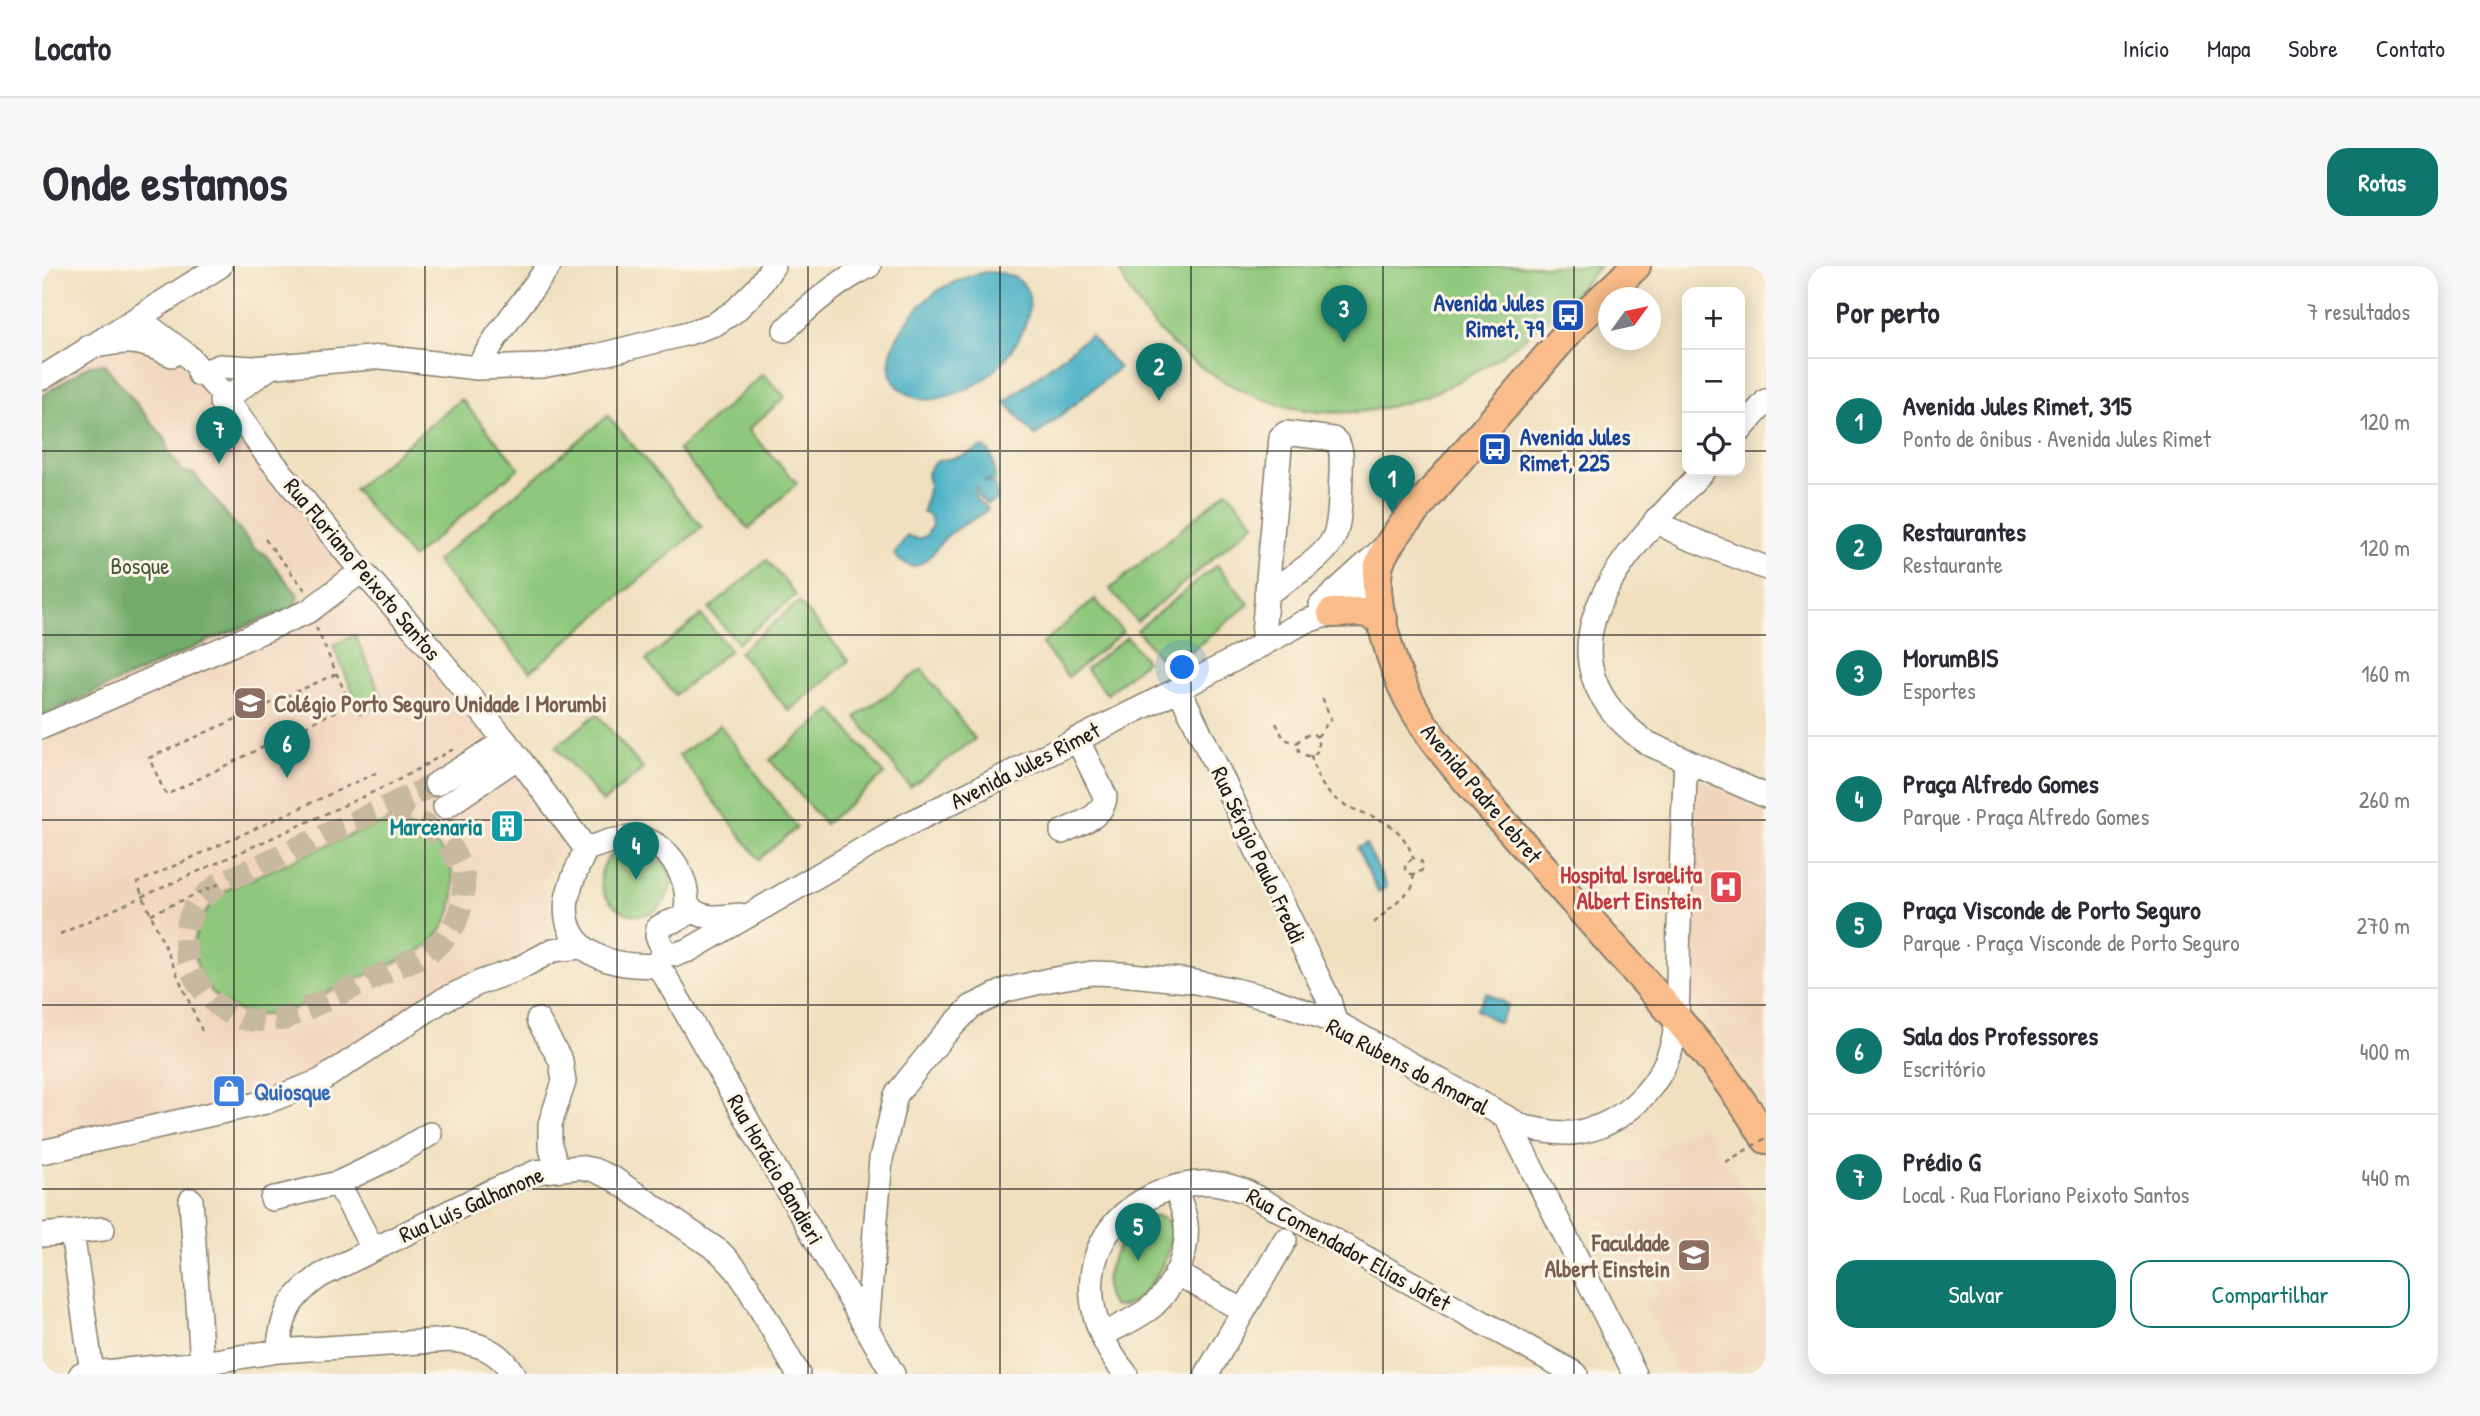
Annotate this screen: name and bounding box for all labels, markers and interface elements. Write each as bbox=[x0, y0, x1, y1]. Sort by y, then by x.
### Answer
text: Locato bbox=[35, 26, 111, 70]
text: Início bbox=[2123, 32, 2169, 64]
text: Mapa bbox=[2207, 32, 2250, 64]
text: Sobre bbox=[2288, 32, 2338, 64]
text: Contato bbox=[2376, 32, 2445, 64]
button: Rotas bbox=[2327, 148, 2438, 216]
text: Onde estamos bbox=[42, 149, 288, 215]
pin: 3 bbox=[1321, 285, 1367, 343]
place label: Avenida Jules Rimet, 79 bbox=[1434, 287, 1545, 344]
north arrow bbox=[1598, 287, 1661, 350]
map controls bbox=[1682, 287, 1745, 476]
button: + bbox=[1682, 287, 1745, 350]
text: Por perto bbox=[1836, 292, 1940, 332]
bus stop icon: Avenida Jules Rimet, 79 bbox=[1549, 296, 1587, 334]
text: 7 resultados bbox=[2307, 296, 2410, 327]
pin: 2 bbox=[1136, 343, 1182, 401]
button: − bbox=[1682, 350, 1745, 413]
text: Avenida Jules Rimet, 315 bbox=[1903, 388, 2132, 423]
pin: 7 bbox=[196, 406, 242, 464]
text: 1 bbox=[1855, 406, 1863, 437]
text: 120 m bbox=[2360, 406, 2410, 437]
button: locate bbox=[1682, 413, 1745, 476]
place label: Avenida Jules Rimet, 225 bbox=[1520, 421, 1630, 478]
text: Ponto de ônibus · Avenida Jules Rimet bbox=[1903, 423, 2211, 454]
bus stop icon: Avenida Jules Rimet, 225 bbox=[1476, 430, 1514, 468]
pin: 1 bbox=[1369, 455, 1415, 513]
street label: Rua Floriano Peixoto Santos bbox=[277, 471, 449, 667]
text: Restaurantes bbox=[1903, 514, 2026, 549]
text: 2 bbox=[1854, 532, 1864, 563]
text: 120 m bbox=[2360, 532, 2410, 563]
text: Restaurante bbox=[1903, 549, 2003, 580]
park label: Bosque bbox=[111, 550, 169, 581]
text: MorumBIS bbox=[1903, 640, 1998, 675]
your location bbox=[1165, 650, 1199, 684]
text: 3 bbox=[1854, 658, 1864, 689]
text: 160 m bbox=[2361, 658, 2410, 689]
text: Esportes bbox=[1903, 675, 1976, 706]
school or university icon: Colégio Porto Seguro Unidade I Morumbi bbox=[231, 684, 269, 722]
place label: Colégio Porto Seguro Unidade I Morumbi bbox=[274, 688, 607, 720]
street label: Avenida Jules Rimet bbox=[945, 714, 1106, 816]
street label: Avenida Padre Lebret bbox=[1414, 716, 1550, 870]
pin: 6 bbox=[264, 720, 310, 778]
street label: Rua Sérgio Paulo Freddi bbox=[1204, 761, 1314, 949]
text: Praça Alfredo Gomes bbox=[1903, 766, 2099, 801]
text: 4 bbox=[1855, 784, 1863, 815]
text: 260 m bbox=[2359, 784, 2410, 815]
text: Parque · Praça Alfredo Gomes bbox=[1903, 801, 2149, 832]
building icon: Marcenaria bbox=[488, 807, 526, 845]
place label: Marcenaria bbox=[390, 811, 482, 842]
pin: 4 bbox=[613, 822, 659, 880]
place label: Hospital Israelita Albert Einstein bbox=[1560, 859, 1702, 916]
hospital icon: Hospital Israelita Albert Einstein bbox=[1707, 868, 1745, 906]
text: Praça Visconde de Porto Seguro bbox=[1903, 892, 2201, 927]
text: 5 bbox=[1854, 910, 1864, 941]
text: 270 m bbox=[2357, 910, 2410, 941]
text: Parque · Praça Visconde de Porto Seguro bbox=[1903, 927, 2240, 958]
street label: Rua Rubens do Amaral bbox=[1321, 1010, 1496, 1122]
text: Sala dos Professores bbox=[1903, 1018, 2098, 1053]
text: 6 bbox=[1854, 1036, 1864, 1067]
text: 400 m bbox=[2360, 1036, 2410, 1067]
text: Escritório bbox=[1903, 1053, 1985, 1084]
shop icon: Quiosque bbox=[210, 1072, 248, 1110]
place label: Quiosque bbox=[254, 1076, 331, 1108]
street label: Rua Horácio Bandieri bbox=[720, 1088, 832, 1250]
text: Prédio G bbox=[1903, 1144, 1981, 1179]
street label: Rua Luís Galhanone bbox=[394, 1158, 548, 1250]
text: 7 bbox=[1853, 1162, 1865, 1193]
text: 440 m bbox=[2362, 1162, 2410, 1193]
text: Local · Rua Floriano Peixoto Santos bbox=[1903, 1179, 2189, 1210]
street label: Rua Comendador Elias Jafet bbox=[1241, 1180, 1458, 1319]
pin: 5 bbox=[1115, 1203, 1161, 1261]
place label: Faculdade Albert Einstein bbox=[1545, 1227, 1671, 1284]
school or university icon: Faculdade Albert Einstein bbox=[1675, 1236, 1713, 1274]
button: Salvar bbox=[1836, 1260, 2116, 1328]
button: Compartilhar bbox=[2130, 1260, 2410, 1328]

